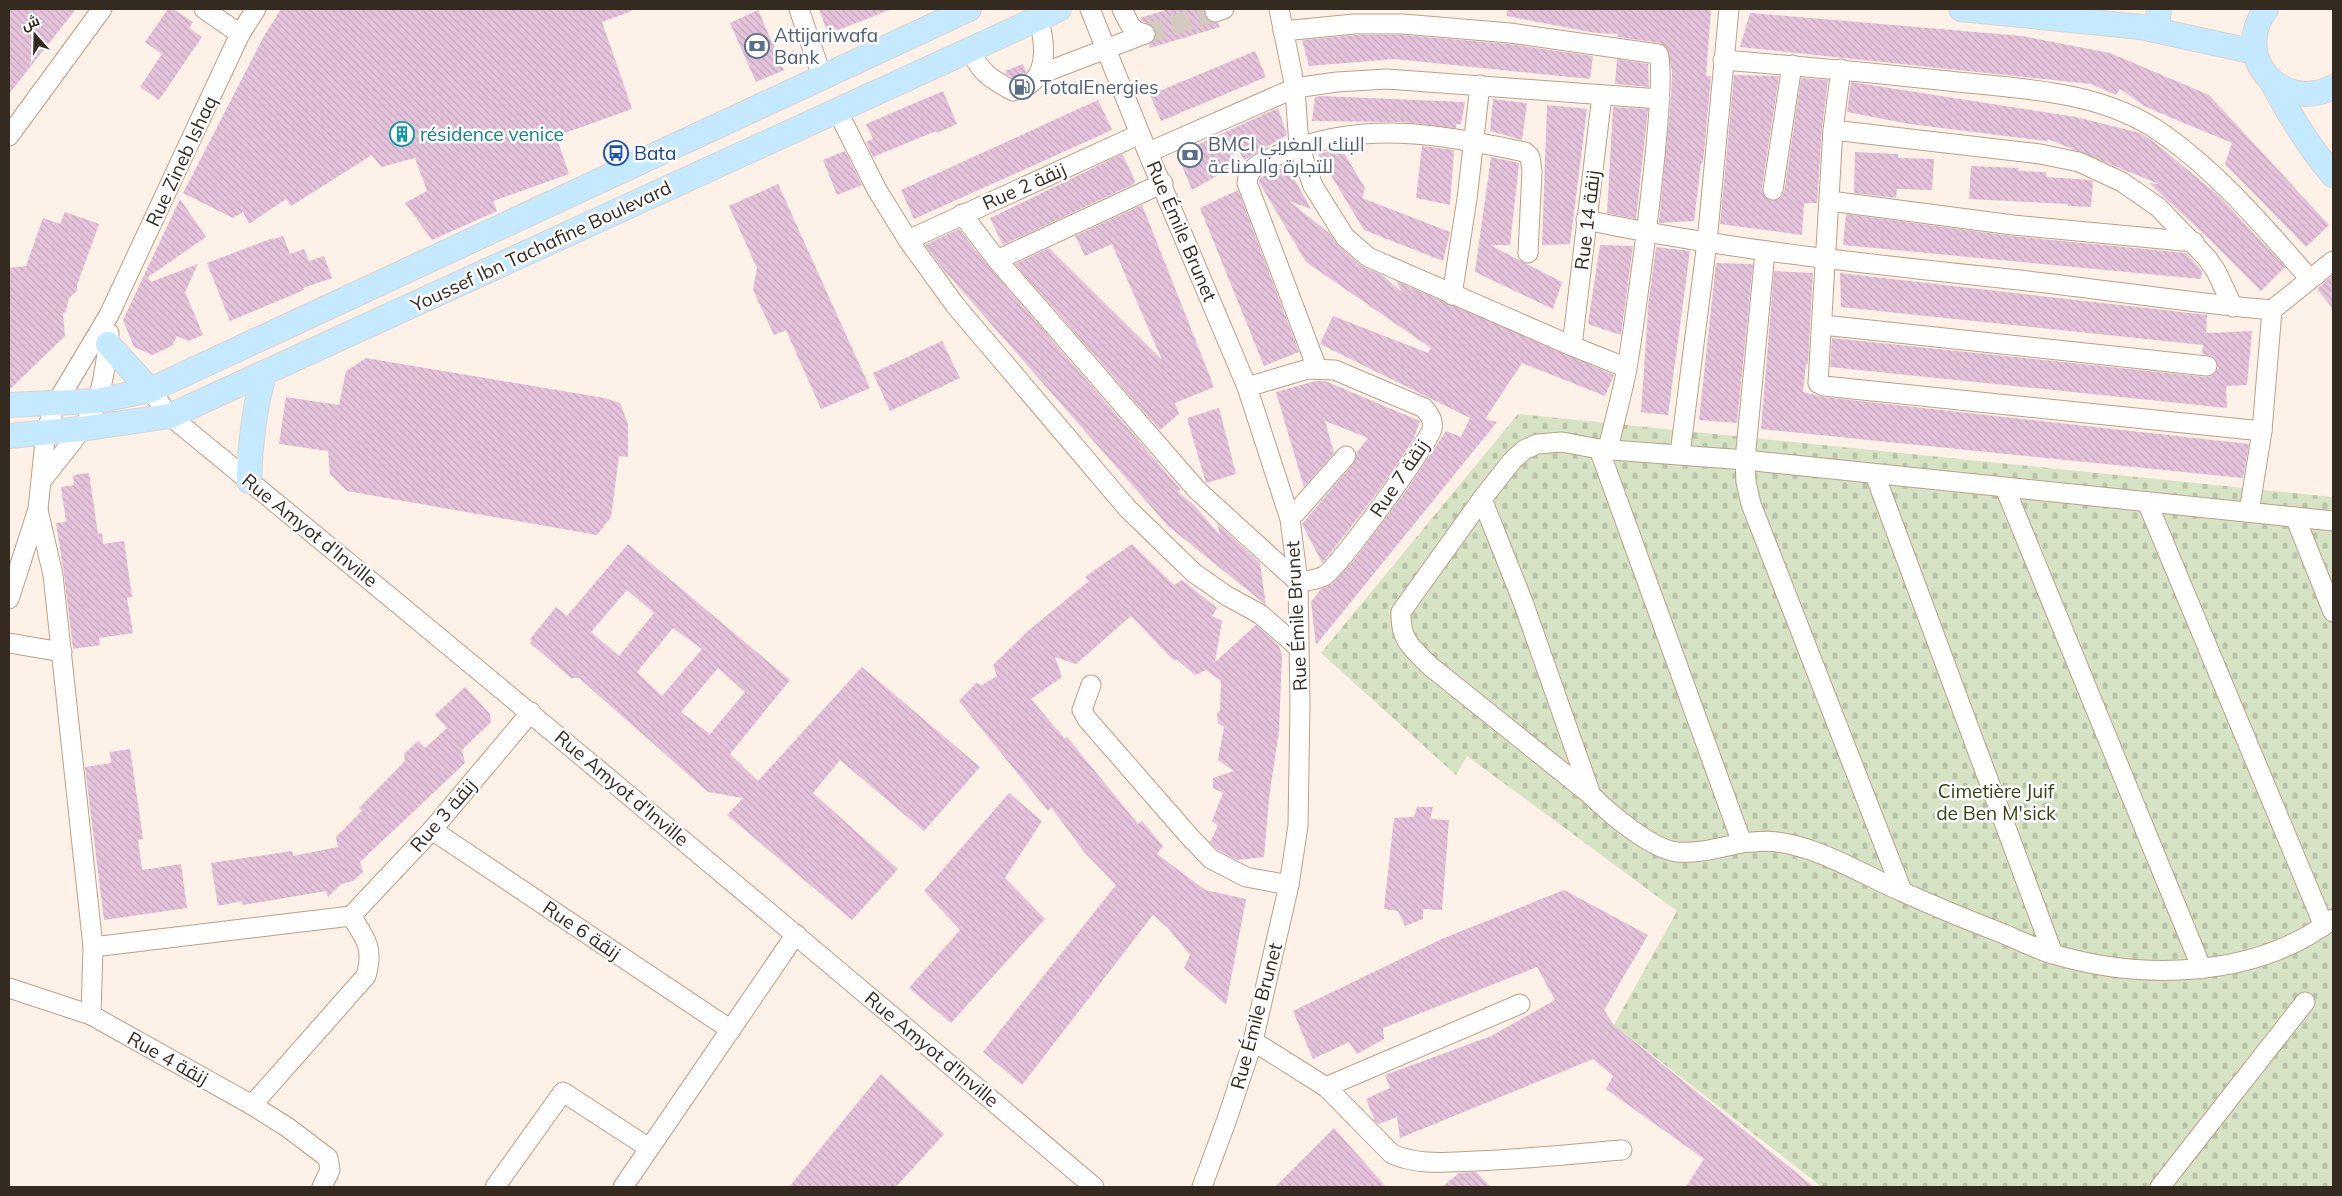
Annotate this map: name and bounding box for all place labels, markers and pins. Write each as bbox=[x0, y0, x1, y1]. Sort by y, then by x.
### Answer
place label: Attijariwafa Bank bbox=[774, 23, 878, 69]
bank icon: Attijariwafa Bank bbox=[744, 33, 770, 59]
fuel station icon: TotalEnergies bbox=[1009, 74, 1035, 100]
place label: TotalEnergies bbox=[1040, 75, 1159, 99]
building icon: résidence venice bbox=[389, 121, 415, 147]
place label: résidence venice bbox=[420, 122, 564, 146]
place label: BMCI البنك المغربي للتجارة والصناعة bbox=[1208, 132, 1365, 178]
bus stop icon: Bata bbox=[603, 140, 629, 166]
place label: Bata bbox=[634, 141, 676, 165]
bank icon: BMCI البنك المغربي للتجارة والصناعة bbox=[1177, 142, 1203, 168]

